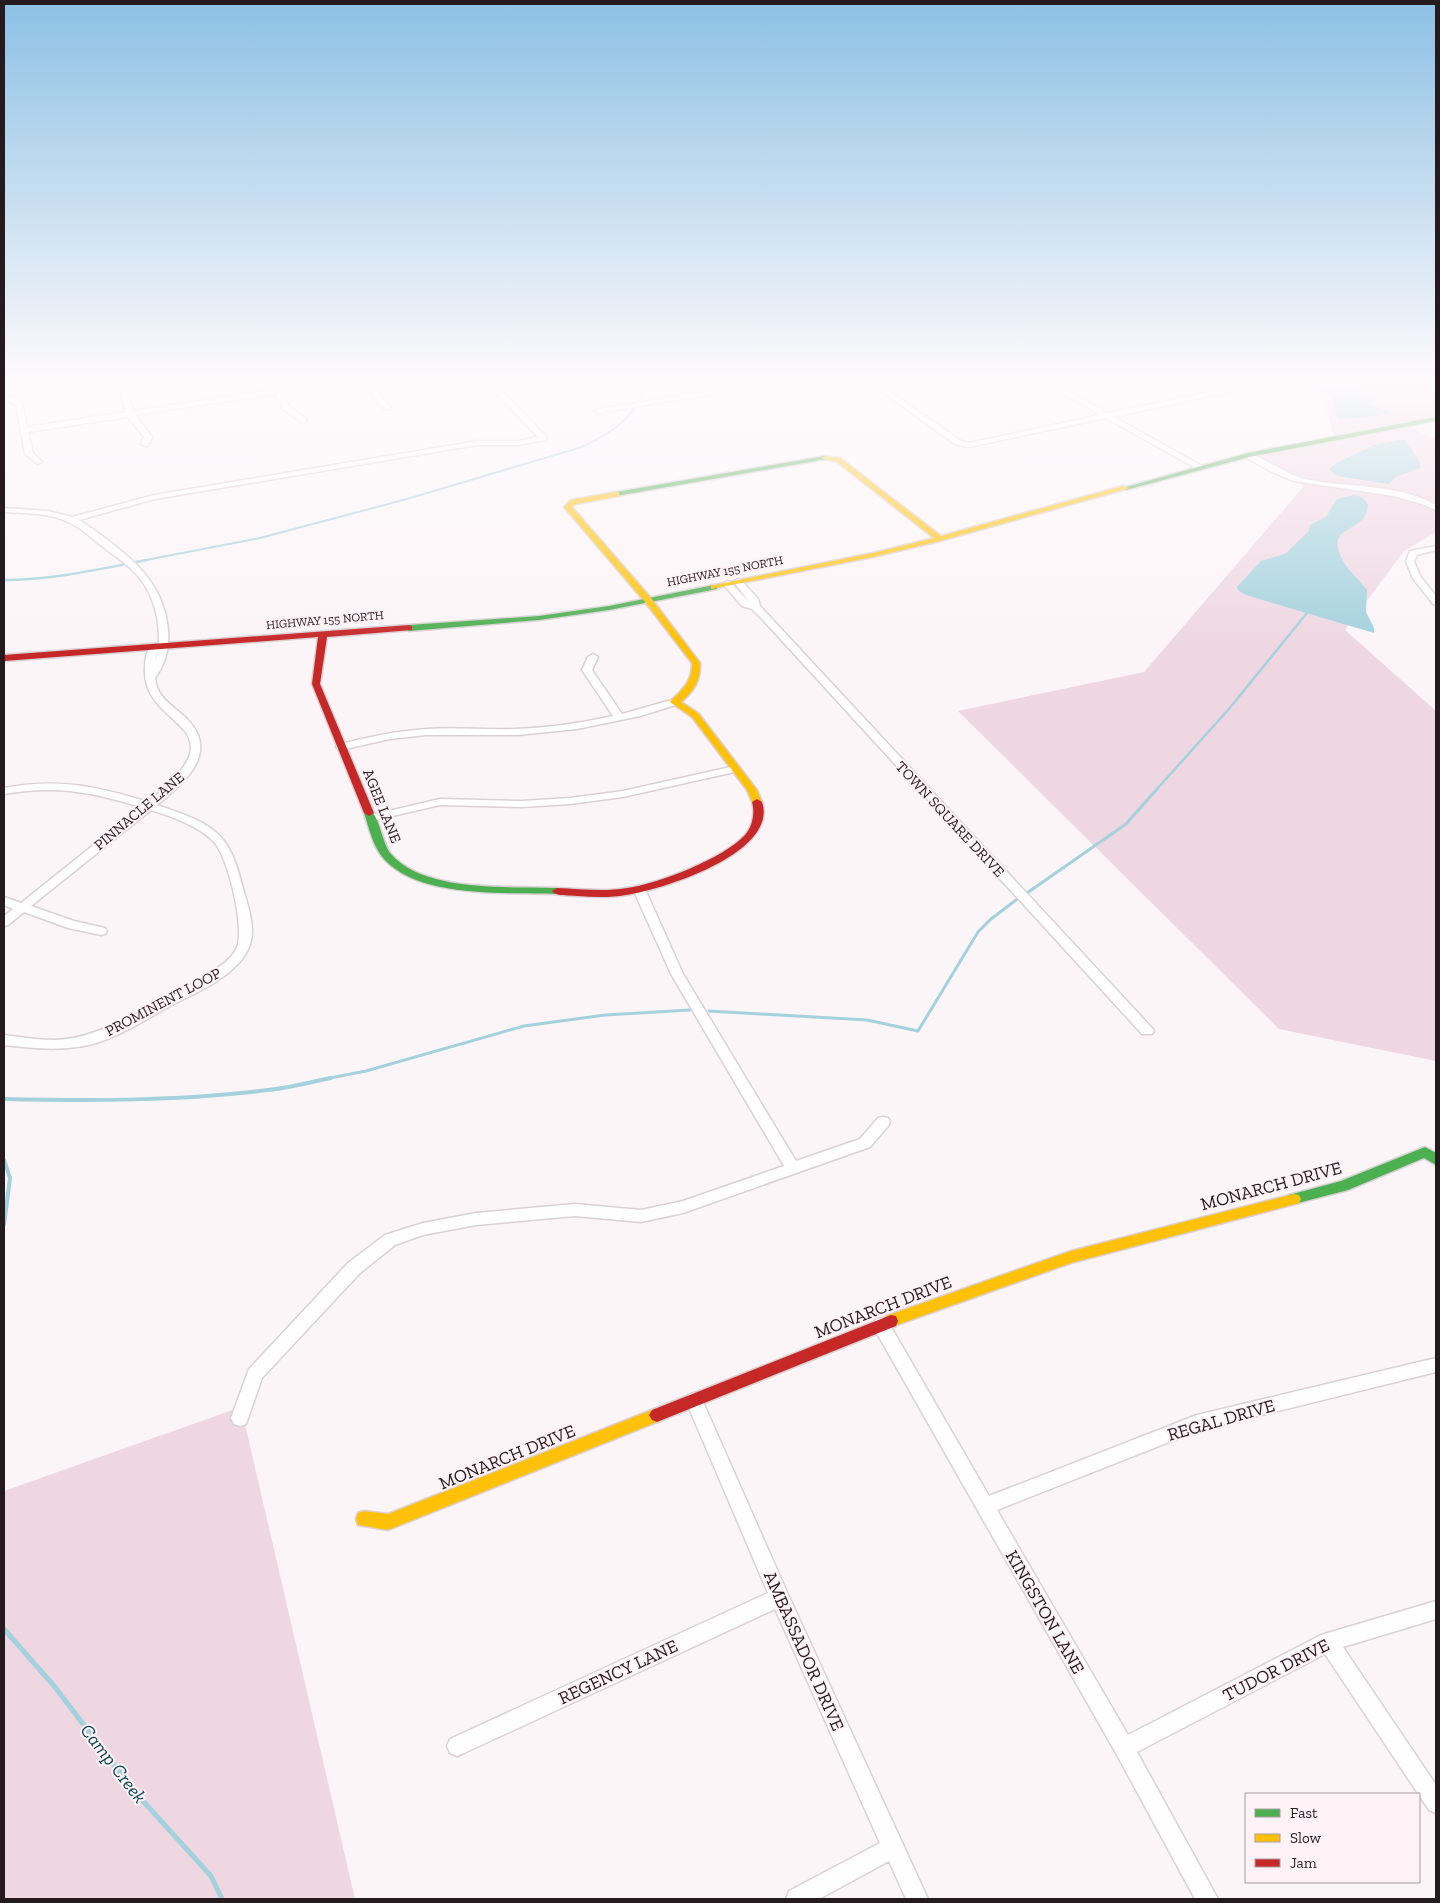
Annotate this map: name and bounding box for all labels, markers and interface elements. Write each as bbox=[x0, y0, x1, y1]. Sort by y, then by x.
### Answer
street label: HIGHWAY 155 NORTH bbox=[666, 553, 784, 589]
street label: HIGHWAY 155 NORTH bbox=[266, 608, 384, 632]
street label: TOWN SQUARE DRIVE bbox=[892, 757, 1008, 881]
street label: AGEE LANE bbox=[359, 766, 405, 846]
street label: PINNACLE LANE bbox=[90, 768, 188, 854]
street label: PROMINENT LOOP bbox=[102, 964, 224, 1040]
street label: MONARCH DRIVE bbox=[1198, 1157, 1344, 1215]
street label: MONARCH DRIVE bbox=[811, 1271, 955, 1343]
street label: REGAL DRIVE bbox=[1165, 1394, 1277, 1446]
street label: MONARCH DRIVE bbox=[436, 1420, 578, 1494]
street label: KINGSTON LANE bbox=[1001, 1546, 1089, 1678]
street label: AMBASSADOR DRIVE bbox=[759, 1568, 849, 1734]
street label: TUDOR DRIVE bbox=[1219, 1634, 1333, 1706]
street label: REGENCY LANE bbox=[555, 1635, 681, 1709]
water label: Camp Creek bbox=[76, 1719, 152, 1807]
legend bbox=[1245, 1793, 1420, 1883]
text: Fast bbox=[1290, 1804, 1318, 1822]
text: Slow bbox=[1290, 1829, 1322, 1847]
text: Jam bbox=[1290, 1854, 1317, 1872]

